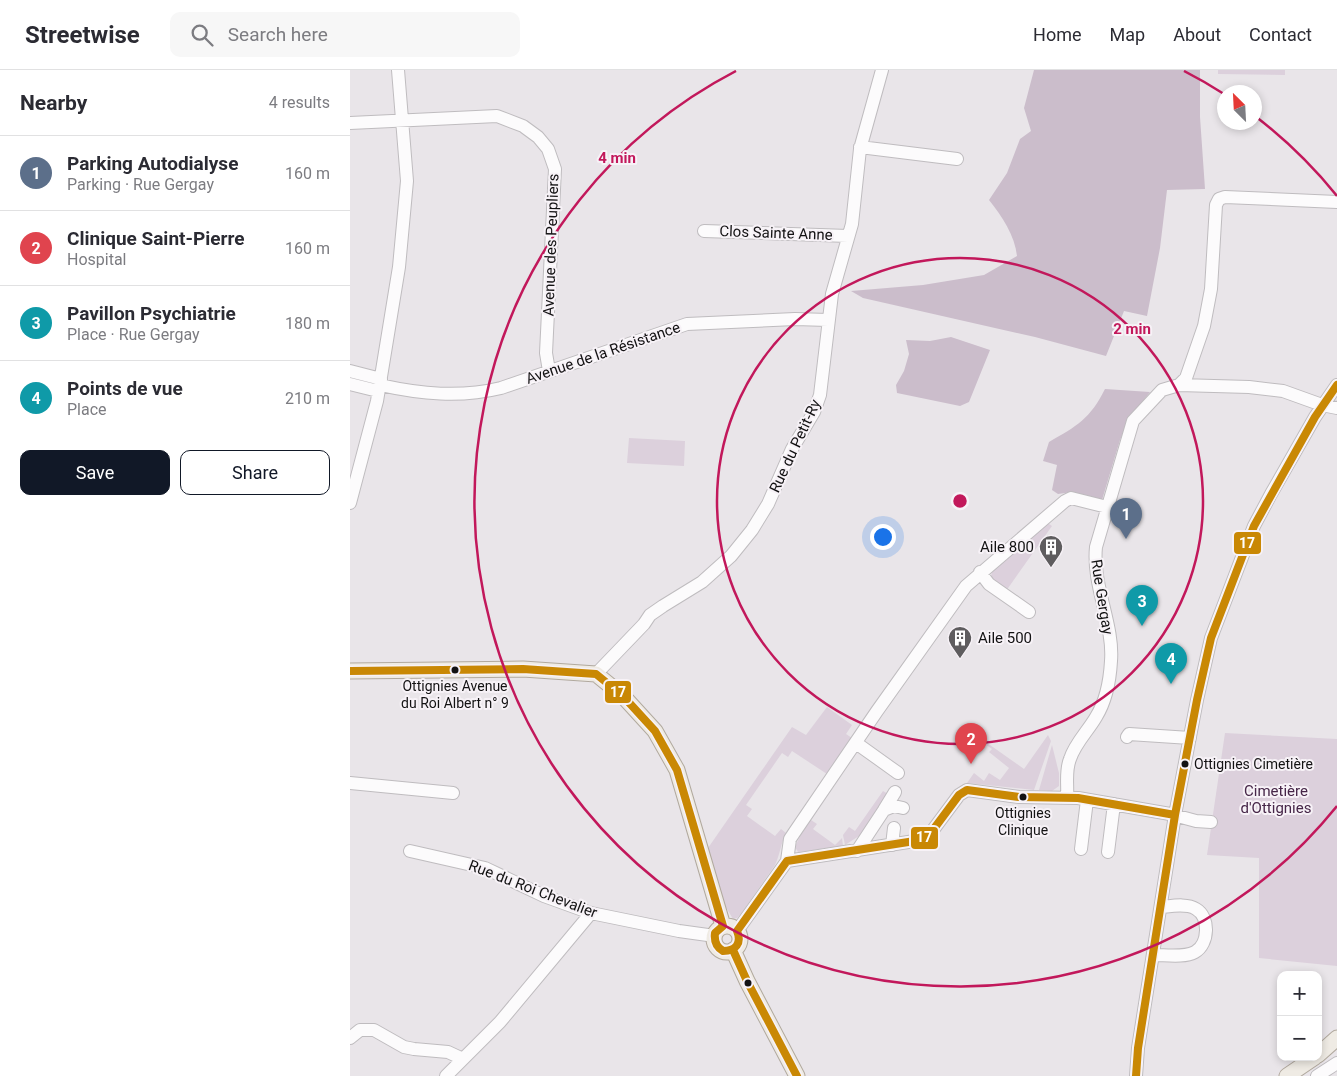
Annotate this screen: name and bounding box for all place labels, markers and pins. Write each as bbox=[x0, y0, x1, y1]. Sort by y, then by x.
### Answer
centre of rings bbox=[951, 492, 969, 510]
pin: 1 bbox=[1110, 498, 1142, 539]
building icon: Aile 800 bbox=[1038, 534, 1064, 568]
place label: Aile 800 bbox=[980, 538, 1034, 556]
pin: 3 bbox=[1126, 585, 1158, 626]
building icon: Aile 500 bbox=[947, 625, 973, 659]
place label: Aile 500 bbox=[978, 629, 1032, 647]
pin: 4 bbox=[1155, 643, 1187, 684]
marker: Ottignies Avenue du Roi Albert n° 9 bbox=[450, 665, 460, 675]
place label: Ottignies Avenue du Roi Albert n° 9 bbox=[401, 678, 509, 711]
pin: 2 bbox=[955, 723, 987, 764]
place label: Ottignies Cimetière bbox=[1194, 756, 1313, 772]
marker: Ottignies Cimetière bbox=[1180, 759, 1190, 769]
marker: Ottignies Clinique bbox=[1018, 792, 1028, 802]
place label: Ottignies Clinique bbox=[995, 805, 1051, 838]
unlabelled marker bbox=[743, 978, 753, 988]

